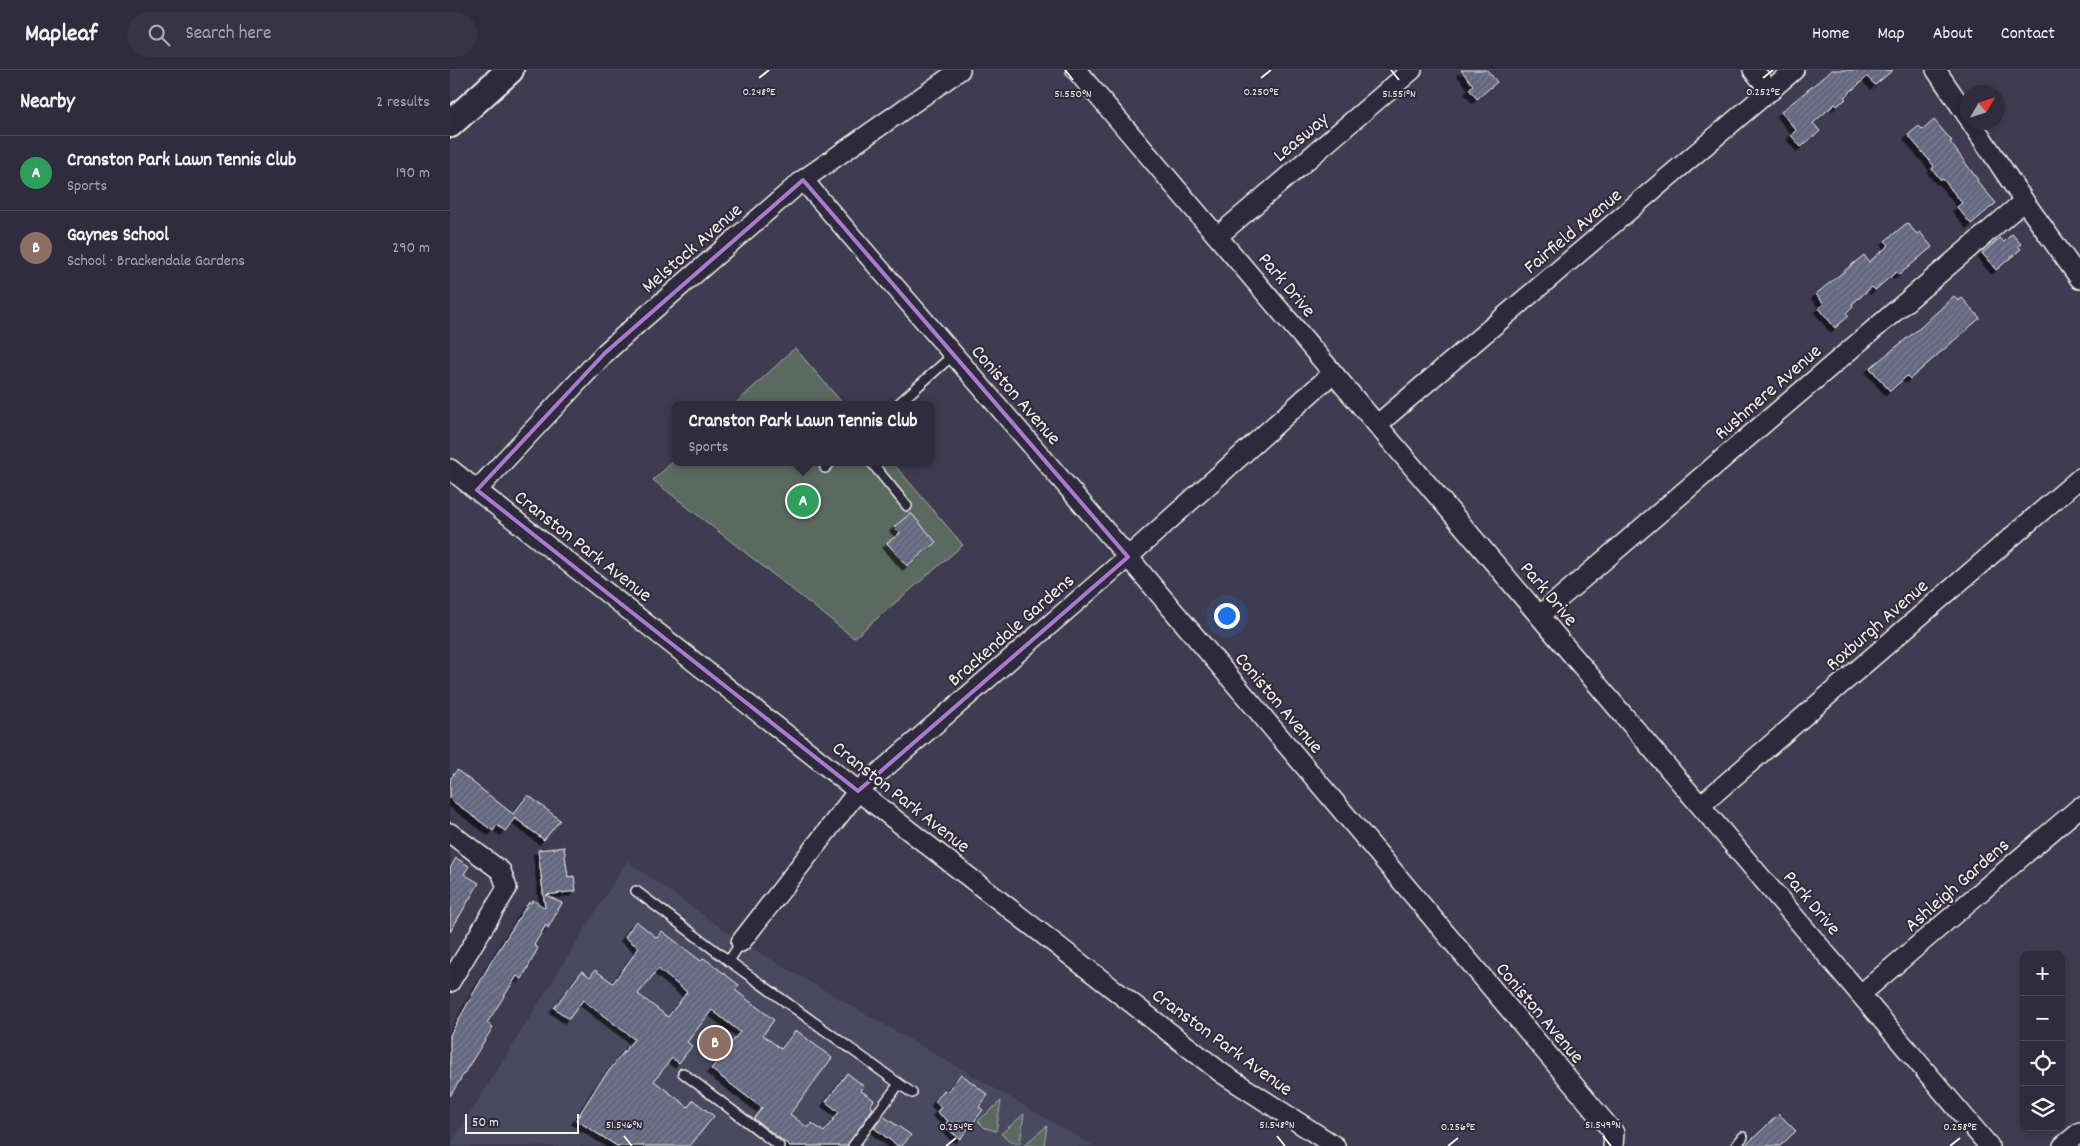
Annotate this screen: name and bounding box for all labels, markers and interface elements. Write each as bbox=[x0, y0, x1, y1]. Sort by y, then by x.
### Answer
search box bbox=[127, 12, 477, 57]
text: Mapleaf bbox=[25, 18, 97, 52]
icon: search bbox=[145, 21, 173, 49]
text: Search here bbox=[185, 21, 271, 48]
text: Home bbox=[1812, 22, 1849, 47]
text: Map bbox=[1877, 22, 1905, 47]
text: About bbox=[1933, 22, 1973, 47]
text: Contact bbox=[2001, 22, 2055, 47]
text: 0.248°E bbox=[743, 84, 776, 101]
text: 0.250°E bbox=[1243, 84, 1279, 101]
text: 0.252°E bbox=[1746, 84, 1780, 101]
north arrow bbox=[1960, 85, 2005, 130]
text: 51.550°N bbox=[1054, 86, 1092, 103]
text: 51.551°N bbox=[1382, 86, 1416, 103]
text: Nearby bbox=[20, 88, 75, 118]
text: 2 results bbox=[376, 91, 430, 114]
street label: Leasway bbox=[1268, 106, 1337, 170]
text: Cranston Park Lawn Tennis Club bbox=[67, 148, 296, 175]
text: A bbox=[32, 162, 40, 185]
text: 190 m bbox=[396, 162, 430, 185]
text: Sports bbox=[67, 175, 107, 198]
street label: Fairfield Avenue bbox=[1519, 183, 1629, 282]
street label: Melstock Avenue bbox=[636, 197, 750, 301]
text: Gaynes School bbox=[67, 223, 169, 250]
text: B bbox=[32, 237, 40, 260]
text: 290 m bbox=[392, 237, 430, 260]
street label: Park Drive bbox=[1250, 247, 1321, 325]
text: School · Brackendale Gardens bbox=[67, 250, 245, 273]
street label: Rushmere Avenue bbox=[1709, 339, 1829, 448]
street label: Coniston Avenue bbox=[963, 340, 1066, 452]
popup bbox=[672, 401, 934, 466]
text: Cranston Park Lawn Tennis Club bbox=[688, 409, 918, 436]
text: Sports bbox=[688, 436, 729, 459]
pin: A bbox=[787, 482, 819, 520]
street label: Cranston Park Avenue bbox=[507, 485, 657, 610]
street label: Park Drive bbox=[1512, 556, 1583, 634]
street label: Brackendale Gardens bbox=[942, 568, 1082, 694]
street label: Roxburgh Avenue bbox=[1820, 574, 1936, 679]
your location bbox=[1214, 603, 1240, 629]
street label: Coniston Avenue bbox=[1227, 647, 1329, 761]
street label: Cranston Park Avenue bbox=[825, 736, 975, 861]
street label: Ashleigh Gardens bbox=[1899, 833, 2017, 940]
street label: Park Drive bbox=[1775, 865, 1846, 943]
map controls bbox=[2020, 951, 2065, 1131]
button: + bbox=[2020, 951, 2065, 996]
street label: Coniston Avenue bbox=[1488, 957, 1590, 1071]
street label: Cranston Park Avenue bbox=[1145, 983, 1298, 1104]
button: − bbox=[2020, 996, 2065, 1041]
pin: B bbox=[699, 1024, 731, 1062]
button: locate bbox=[2020, 1041, 2065, 1086]
button: layers bbox=[2020, 1086, 2065, 1131]
scale bar bbox=[465, 1111, 579, 1134]
text: 50 m bbox=[472, 1113, 499, 1133]
text: 51.546°N bbox=[606, 1117, 642, 1134]
text: 51.548°N bbox=[1259, 1117, 1295, 1134]
text: 51.549°N bbox=[1585, 1117, 1621, 1134]
text: 0.254°E bbox=[939, 1119, 973, 1136]
text: 0.256°E bbox=[1441, 1119, 1476, 1136]
text: 0.258°E bbox=[1943, 1119, 1977, 1136]

